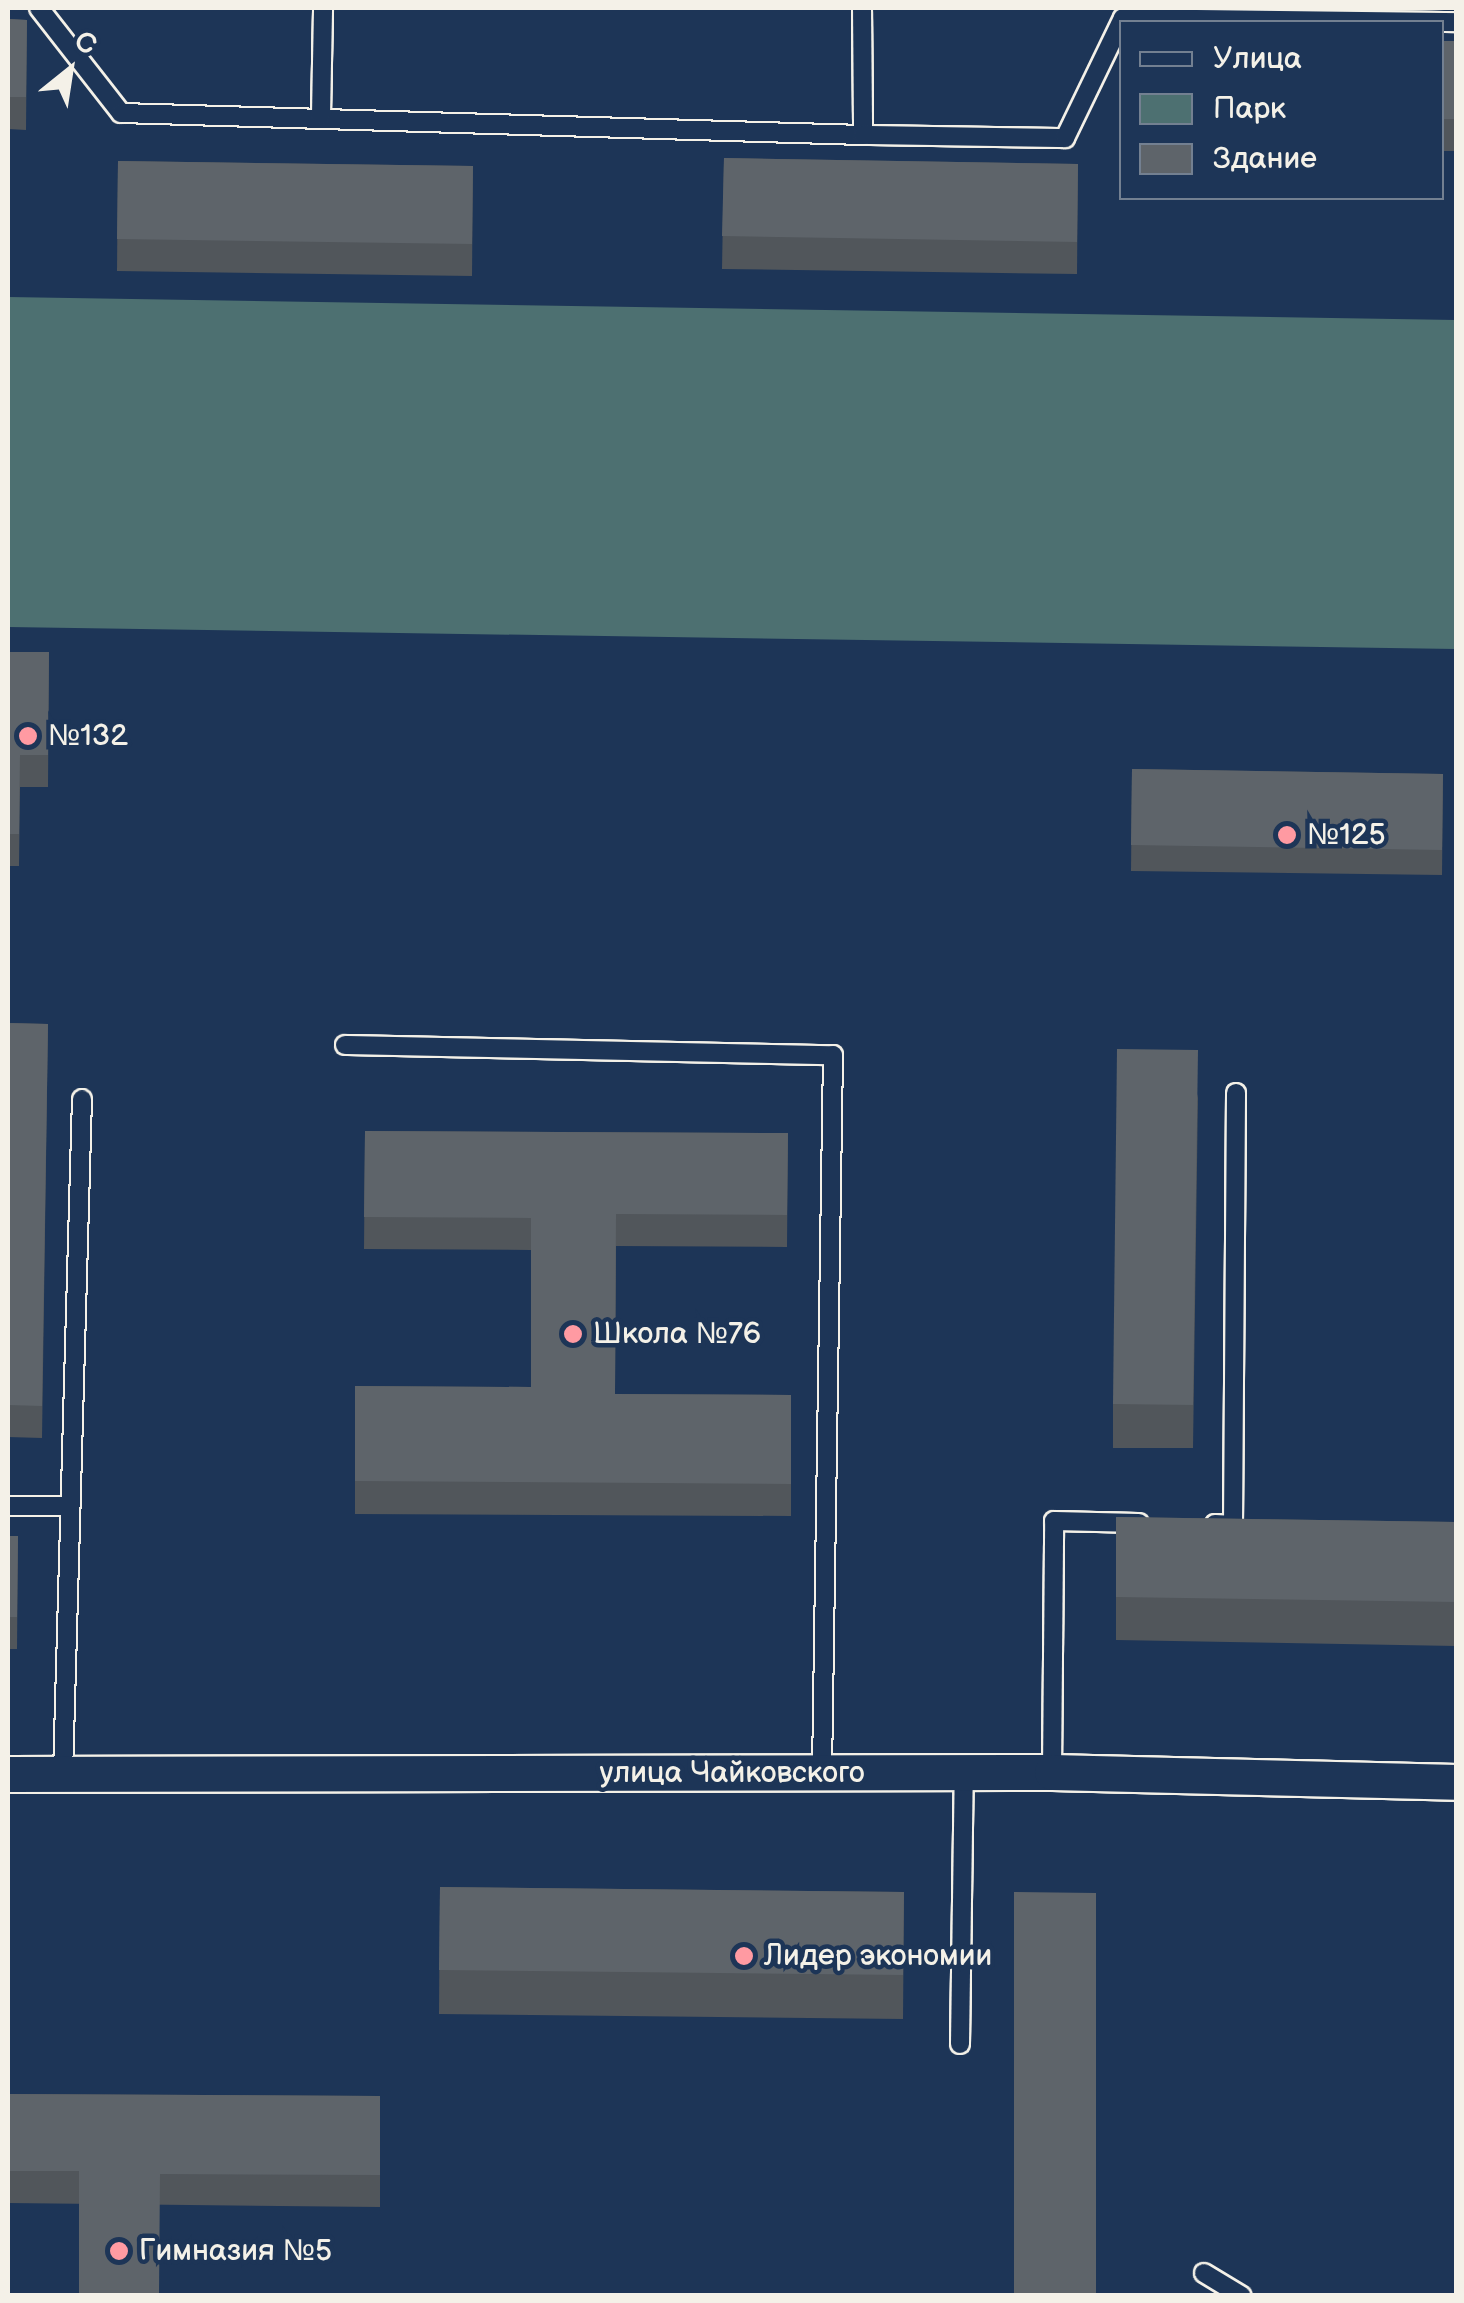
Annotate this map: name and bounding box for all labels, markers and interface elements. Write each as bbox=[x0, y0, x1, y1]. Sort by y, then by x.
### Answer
north arrow bbox=[20, 20, 120, 120]
legend bbox=[1119, 20, 1444, 200]
text: С bbox=[69, 24, 102, 63]
text: Улица bbox=[1213, 41, 1302, 77]
text: Парк bbox=[1213, 91, 1286, 127]
text: Здание bbox=[1213, 141, 1317, 177]
place label: №132 bbox=[48, 718, 128, 754]
marker: №132 bbox=[17, 725, 39, 747]
place label: №125 bbox=[1307, 817, 1386, 853]
marker: №125 bbox=[1276, 824, 1298, 846]
place label: Школа №76 bbox=[593, 1316, 761, 1352]
marker: Школа №76 bbox=[562, 1323, 584, 1345]
street label: улица Чайковского bbox=[599, 1755, 865, 1791]
place label: Лидер экономии bbox=[764, 1938, 992, 1974]
marker: Лидер экономии bbox=[733, 1945, 755, 1967]
place label: Гимназия №5 bbox=[139, 2233, 332, 2269]
marker: Гимназия №5 bbox=[108, 2240, 130, 2262]

